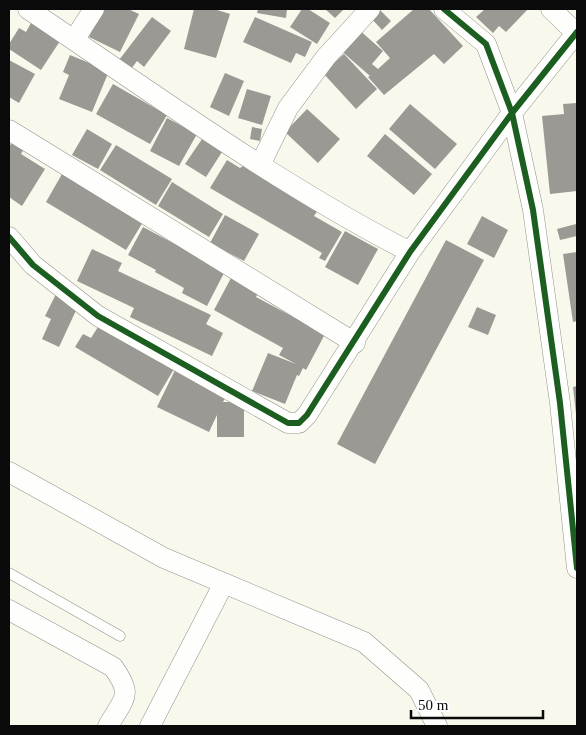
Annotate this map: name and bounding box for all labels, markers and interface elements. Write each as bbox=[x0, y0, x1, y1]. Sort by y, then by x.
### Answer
scale bar bbox=[411, 688, 544, 720]
text: 50 m bbox=[418, 697, 449, 713]

